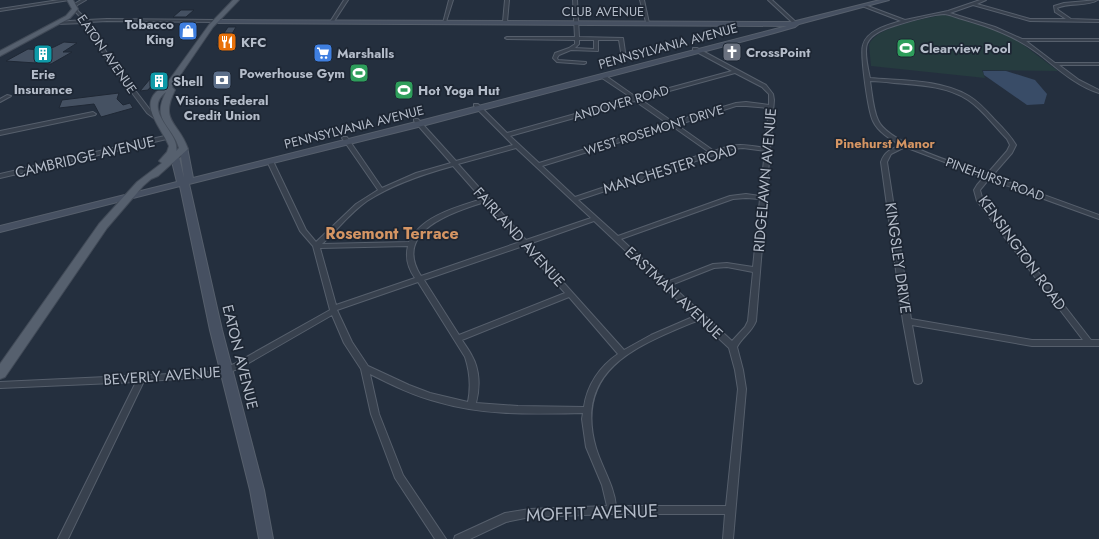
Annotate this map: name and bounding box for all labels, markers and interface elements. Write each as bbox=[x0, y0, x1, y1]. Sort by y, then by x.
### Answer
street label: CLUB AVENUE bbox=[562, 2, 644, 21]
street label: EATON AVENUE bbox=[73, 11, 141, 97]
place label: Tobacco King bbox=[125, 15, 174, 49]
street label: PENNSYLVANIA AVENUE bbox=[596, 18, 740, 74]
shop icon: Tobacco King bbox=[177, 20, 199, 42]
restaurant icon: KFC bbox=[216, 31, 238, 53]
place label: KFC bbox=[241, 33, 266, 52]
sports icon: Clearview Pool bbox=[895, 37, 917, 59]
place label: Clearview Pool bbox=[920, 39, 1011, 58]
church icon: CrossPoint bbox=[721, 41, 743, 63]
supermarket icon: Marshalls bbox=[312, 42, 334, 64]
building icon: Erie Insurance bbox=[32, 43, 54, 65]
place label: CrossPoint bbox=[746, 43, 811, 62]
place label: Marshalls bbox=[337, 44, 394, 63]
sports icon: Powerhouse Gym bbox=[348, 62, 370, 84]
place label: Powerhouse Gym bbox=[239, 64, 345, 83]
place label: Erie Insurance bbox=[14, 65, 73, 99]
bank icon: Visions Federal Credit Union bbox=[211, 69, 233, 91]
building icon: Shell bbox=[148, 70, 170, 92]
place label: Shell bbox=[173, 72, 203, 91]
sports icon: Hot Yoga Hut bbox=[393, 79, 415, 101]
street label: ANDOVER ROAD bbox=[571, 80, 671, 126]
place label: Hot Yoga Hut bbox=[418, 81, 500, 100]
place label: Visions Federal Credit Union bbox=[174, 91, 269, 125]
street label: PENNSYLVANIA AVENUE bbox=[282, 100, 426, 154]
street label: WEST ROSEMONT DRIVE bbox=[582, 100, 726, 160]
street label: RIDGELAWN AVENUE bbox=[748, 107, 782, 253]
street label: CAMBRIDGE AVENUE bbox=[13, 130, 157, 184]
district label: Pinehurst Manor bbox=[835, 134, 936, 153]
street label: MANCHESTER ROAD bbox=[600, 138, 740, 200]
street label: PINEHURST ROAD bbox=[943, 152, 1047, 206]
street label: FAIRLAND AVENUE bbox=[468, 182, 570, 292]
street label: KENSINGTON ROAD bbox=[973, 191, 1071, 315]
street label: KINGSLEY DRIVE bbox=[879, 201, 917, 315]
district label: Rosemont Terrace bbox=[325, 222, 459, 245]
street label: EASTMAN AVENUE bbox=[620, 242, 728, 344]
street label: EATON AVENUE bbox=[216, 302, 264, 412]
street label: BEVERLY AVENUE bbox=[103, 361, 221, 391]
street label: MOFFIT AVENUE bbox=[526, 498, 658, 528]

